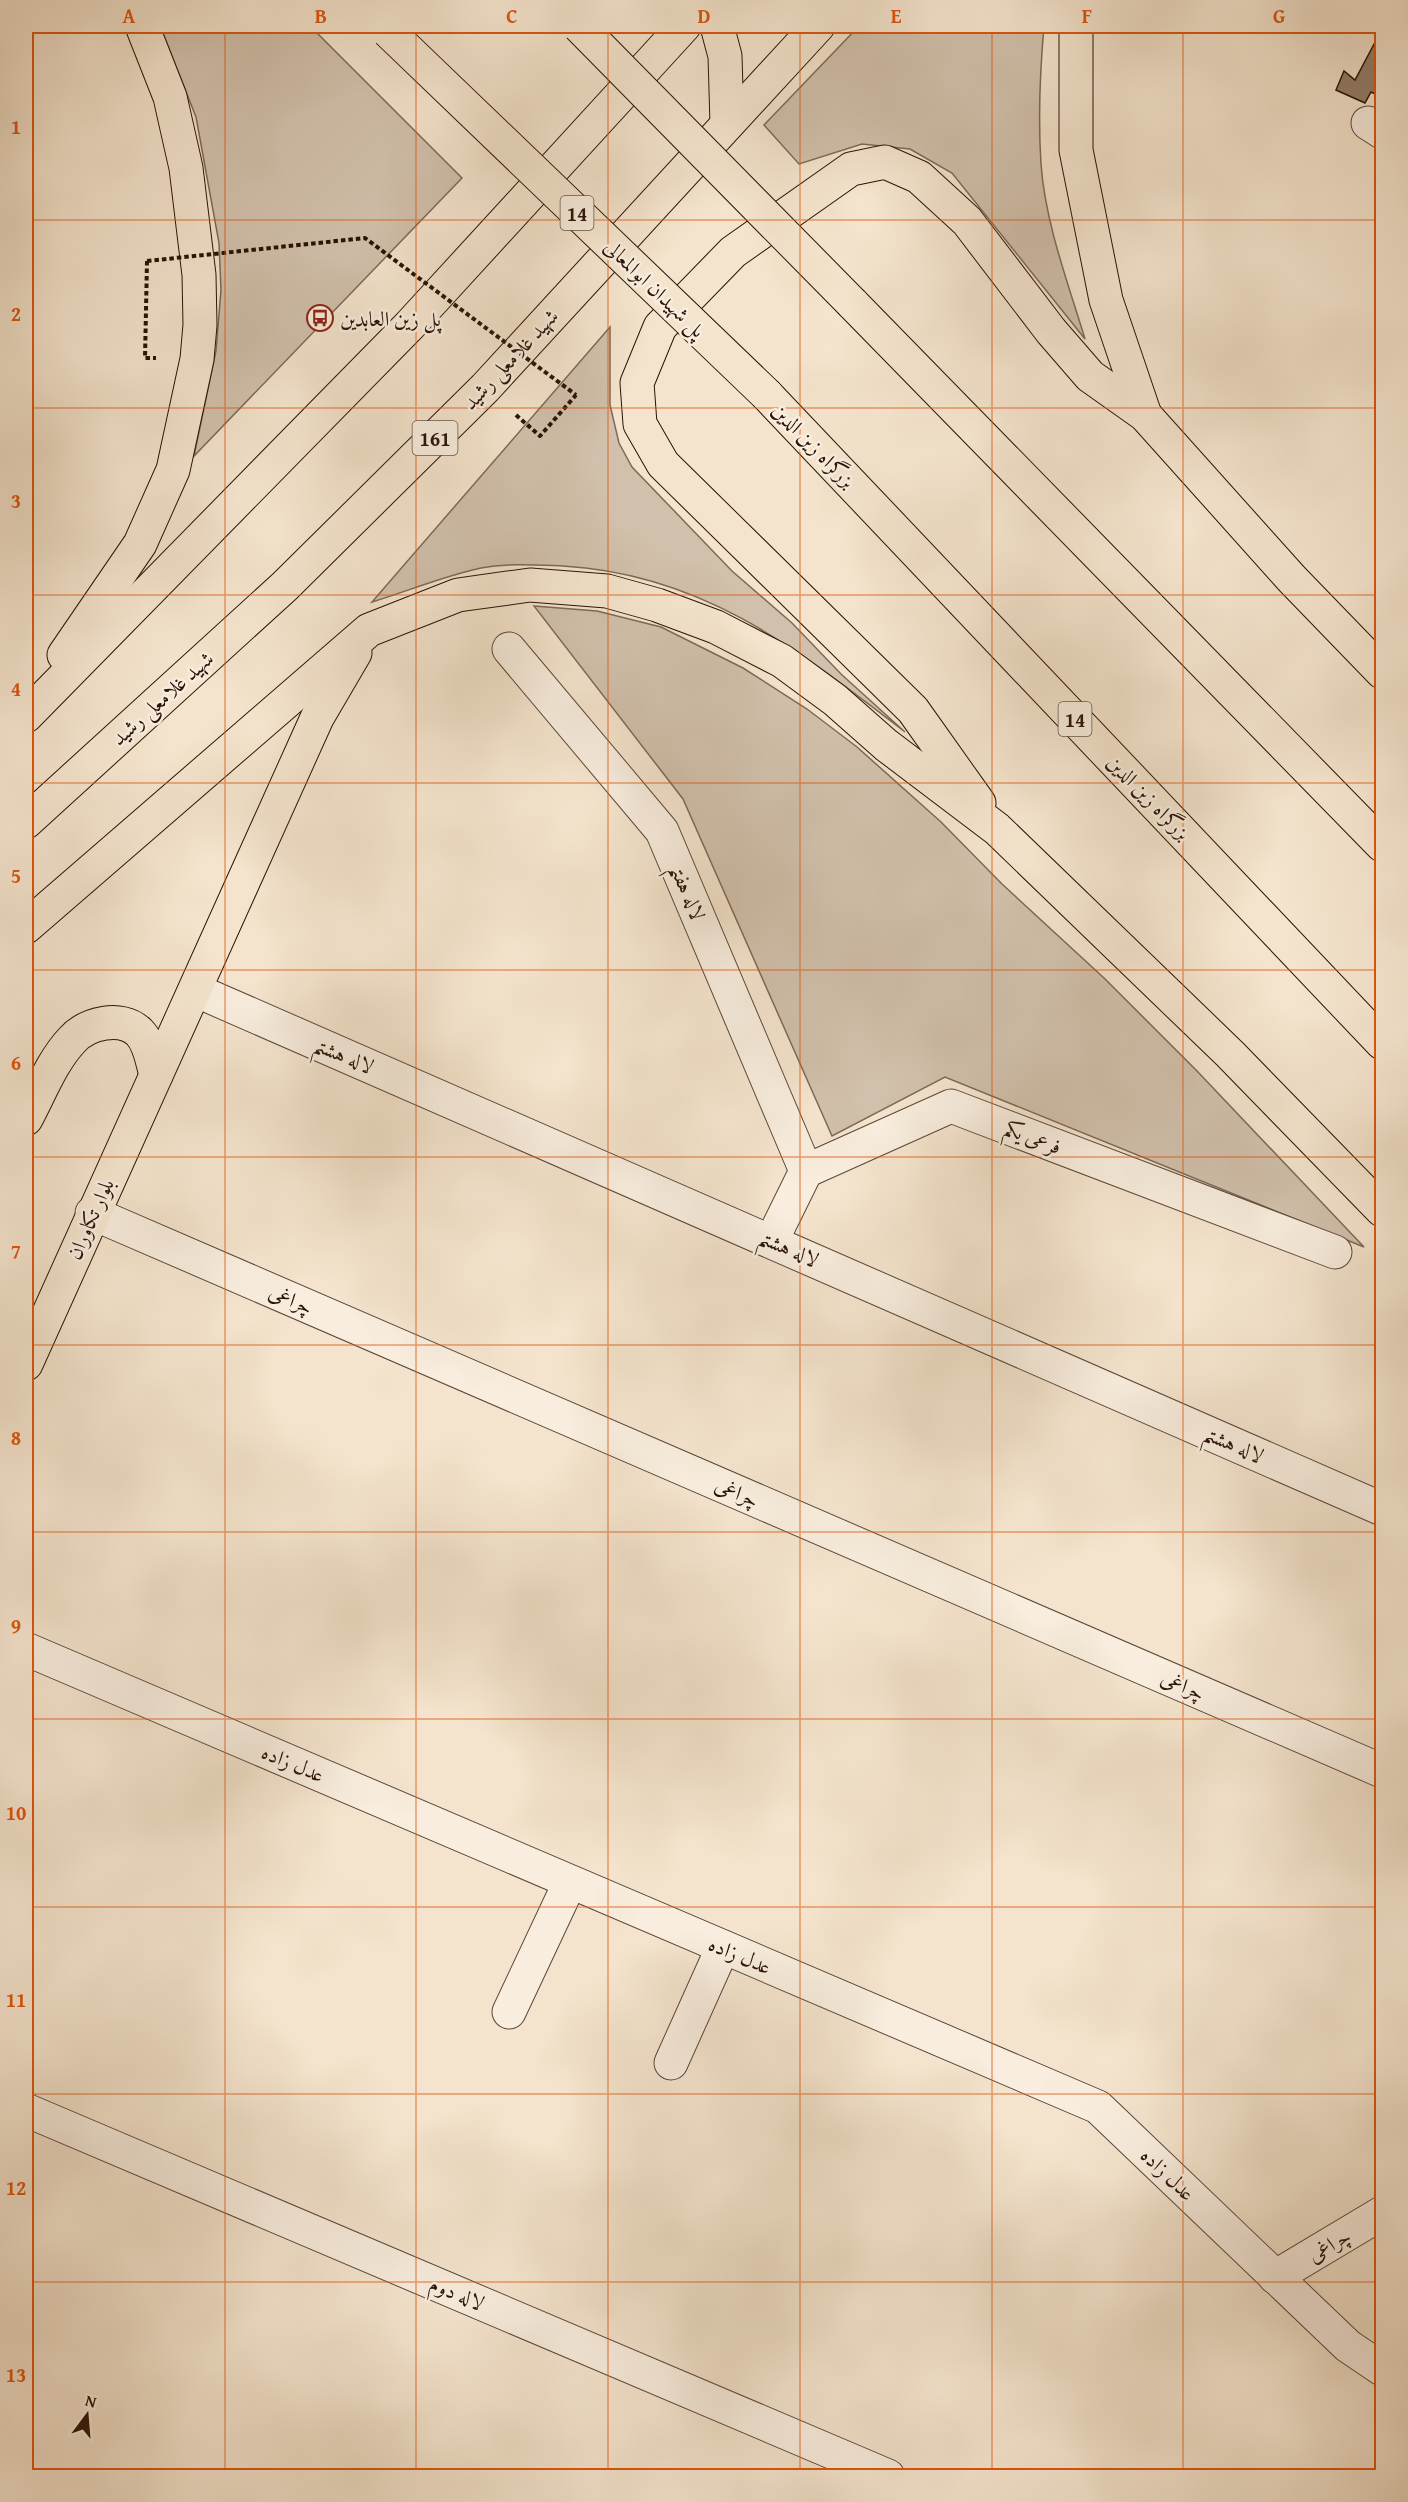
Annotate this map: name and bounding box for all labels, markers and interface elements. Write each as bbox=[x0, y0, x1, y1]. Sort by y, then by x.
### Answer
text: A bbox=[123, 1, 136, 30]
text: B bbox=[315, 1, 327, 30]
text: C bbox=[506, 1, 518, 30]
text: D bbox=[697, 1, 711, 30]
text: E bbox=[891, 1, 902, 30]
text: F bbox=[1082, 1, 1092, 30]
text: G bbox=[1273, 1, 1285, 30]
text: 1 bbox=[11, 112, 21, 141]
road number: 14 bbox=[560, 196, 594, 230]
street label: پل شهیدان ابوالمعالی bbox=[597, 231, 713, 345]
text: 2 bbox=[11, 299, 21, 328]
street label: شهید غلامعلی رشید bbox=[455, 301, 566, 417]
bus stop icon: پل زین العابدین bbox=[305, 303, 335, 333]
place label: پل زین العابدین bbox=[340, 303, 442, 334]
street label: بزرگراه زین الدین bbox=[765, 395, 863, 495]
road number: 161 bbox=[412, 421, 458, 455]
text: 3 bbox=[11, 486, 21, 515]
street label: شهید غلامعلی رشید bbox=[104, 643, 221, 753]
text: 4 bbox=[11, 674, 21, 703]
road number: 14 bbox=[1058, 702, 1092, 736]
street label: بزرگراه زین الدین bbox=[1100, 747, 1198, 847]
street label: لاله هفتم bbox=[657, 859, 714, 927]
text: 5 bbox=[11, 861, 21, 890]
street label: لاله هشتم bbox=[307, 1028, 379, 1087]
text: 6 bbox=[11, 1048, 21, 1077]
street label: فرعی یکم bbox=[998, 1112, 1066, 1167]
street label: بلوار تکاوران bbox=[58, 1173, 122, 1265]
street label: لاله هشتم bbox=[752, 1221, 824, 1280]
text: 7 bbox=[11, 1236, 21, 1265]
street label: چراغی bbox=[264, 1276, 318, 1322]
street label: لاله هشتم bbox=[1197, 1417, 1269, 1476]
text: 8 bbox=[11, 1423, 21, 1452]
street label: چراغی bbox=[710, 1469, 764, 1515]
text: 9 bbox=[11, 1611, 21, 1640]
street label: چراغی bbox=[1156, 1662, 1210, 1708]
street label: عدل زاده bbox=[257, 1736, 329, 1790]
text: 10 bbox=[6, 1798, 26, 1827]
street label: عدل زاده bbox=[704, 1928, 776, 1982]
text: 11 bbox=[6, 1985, 26, 2014]
street label: عدل زاده bbox=[1134, 2140, 1202, 2208]
text: 12 bbox=[6, 2173, 26, 2202]
street label: چراغی bbox=[1302, 2220, 1356, 2270]
street label: لاله دوم bbox=[424, 2268, 489, 2321]
text: 13 bbox=[6, 2360, 26, 2389]
north arrow bbox=[57, 2385, 117, 2445]
text: N bbox=[83, 2388, 100, 2414]

